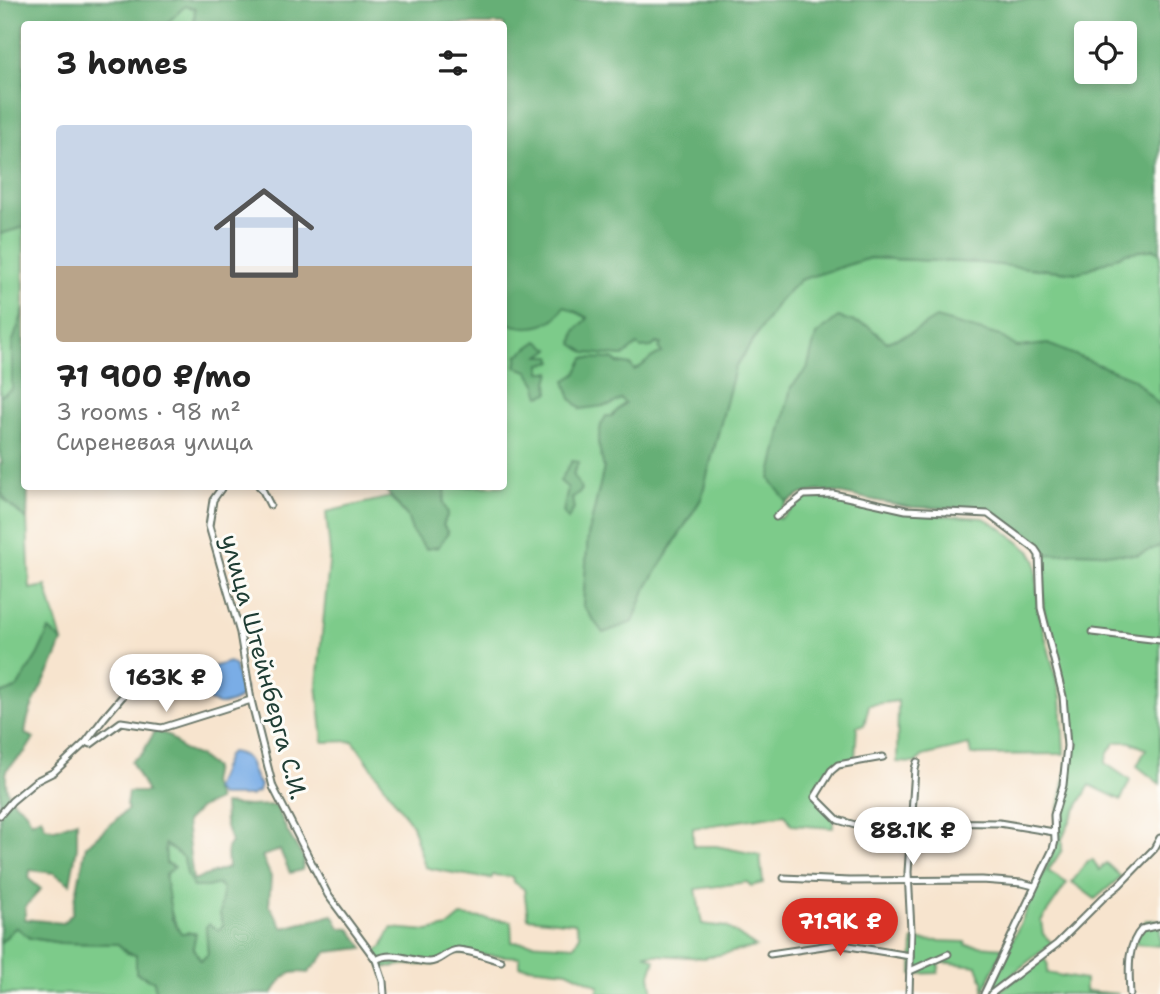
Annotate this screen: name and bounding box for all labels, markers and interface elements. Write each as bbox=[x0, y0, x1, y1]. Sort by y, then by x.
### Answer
map controls bbox=[1074, 21, 1137, 84]
button: locate bbox=[1074, 21, 1137, 84]
text: 3 homes bbox=[56, 43, 188, 84]
icon: filters bbox=[434, 44, 472, 82]
icon: home bbox=[201, 170, 327, 296]
text: 71 900 ₽/mo bbox=[56, 356, 251, 397]
text: 3 rooms · 98 m² bbox=[56, 397, 241, 427]
text: Сиреневая улица bbox=[56, 427, 253, 457]
street label: улица Штейнберга С.И. bbox=[213, 531, 315, 803]
pin: 163K ₽ bbox=[109, 654, 223, 714]
text: 163K ₽ bbox=[125, 662, 207, 692]
pin: 88.1K ₽ bbox=[848, 808, 978, 867]
text: 88.1K ₽ bbox=[870, 815, 956, 845]
pin: 71.9K ₽ bbox=[775, 898, 905, 958]
text: 71.9K ₽ bbox=[798, 906, 882, 936]

